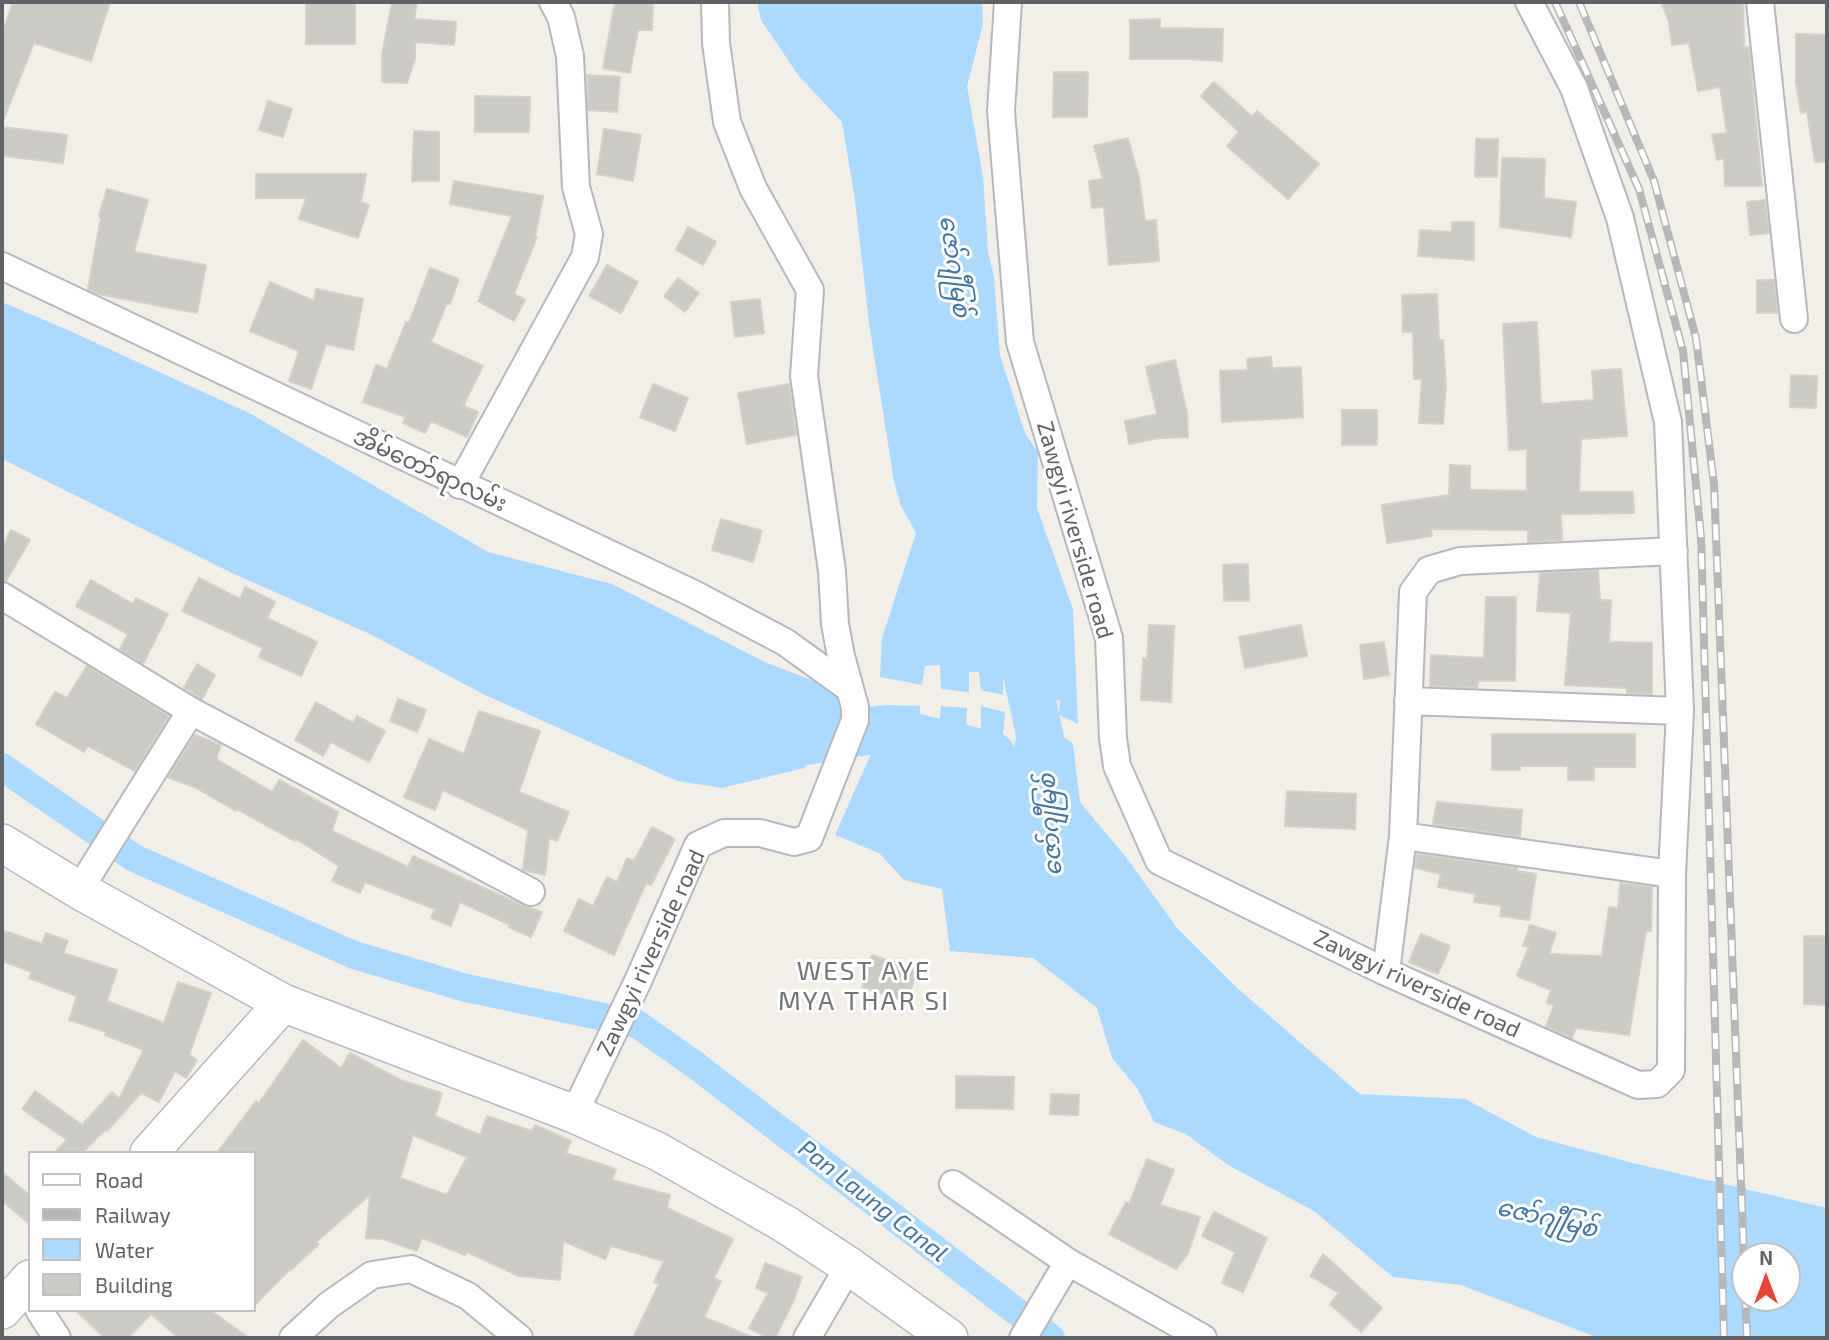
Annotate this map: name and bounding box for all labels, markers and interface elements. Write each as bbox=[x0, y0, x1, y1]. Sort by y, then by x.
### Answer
water label: ဇော်ဂျီမြစ် bbox=[934, 213, 976, 319]
street label: Zawgyi riverside road bbox=[1031, 418, 1119, 642]
street label: အိမ်တော်ရာလမ်း bbox=[349, 422, 511, 518]
water label: ဇော်ဂျီမြစ် bbox=[1032, 773, 1068, 877]
street label: Zawgyi riverside road bbox=[591, 845, 711, 1061]
street label: Zawgyi riverside road bbox=[1309, 924, 1525, 1044]
district label: WEST AYE MYA THAR SI bbox=[779, 955, 949, 1016]
water label: Pan Laung Canal bbox=[793, 1134, 953, 1268]
legend bbox=[28, 1151, 256, 1312]
text: Road bbox=[95, 1167, 143, 1192]
water label: ဇော်ဂျီမြစ် bbox=[1494, 1192, 1600, 1244]
text: Railway bbox=[95, 1202, 171, 1227]
text: Water bbox=[95, 1237, 154, 1262]
north arrow bbox=[1731, 1242, 1801, 1312]
text: N bbox=[1759, 1246, 1773, 1269]
text: Building bbox=[95, 1272, 173, 1297]

